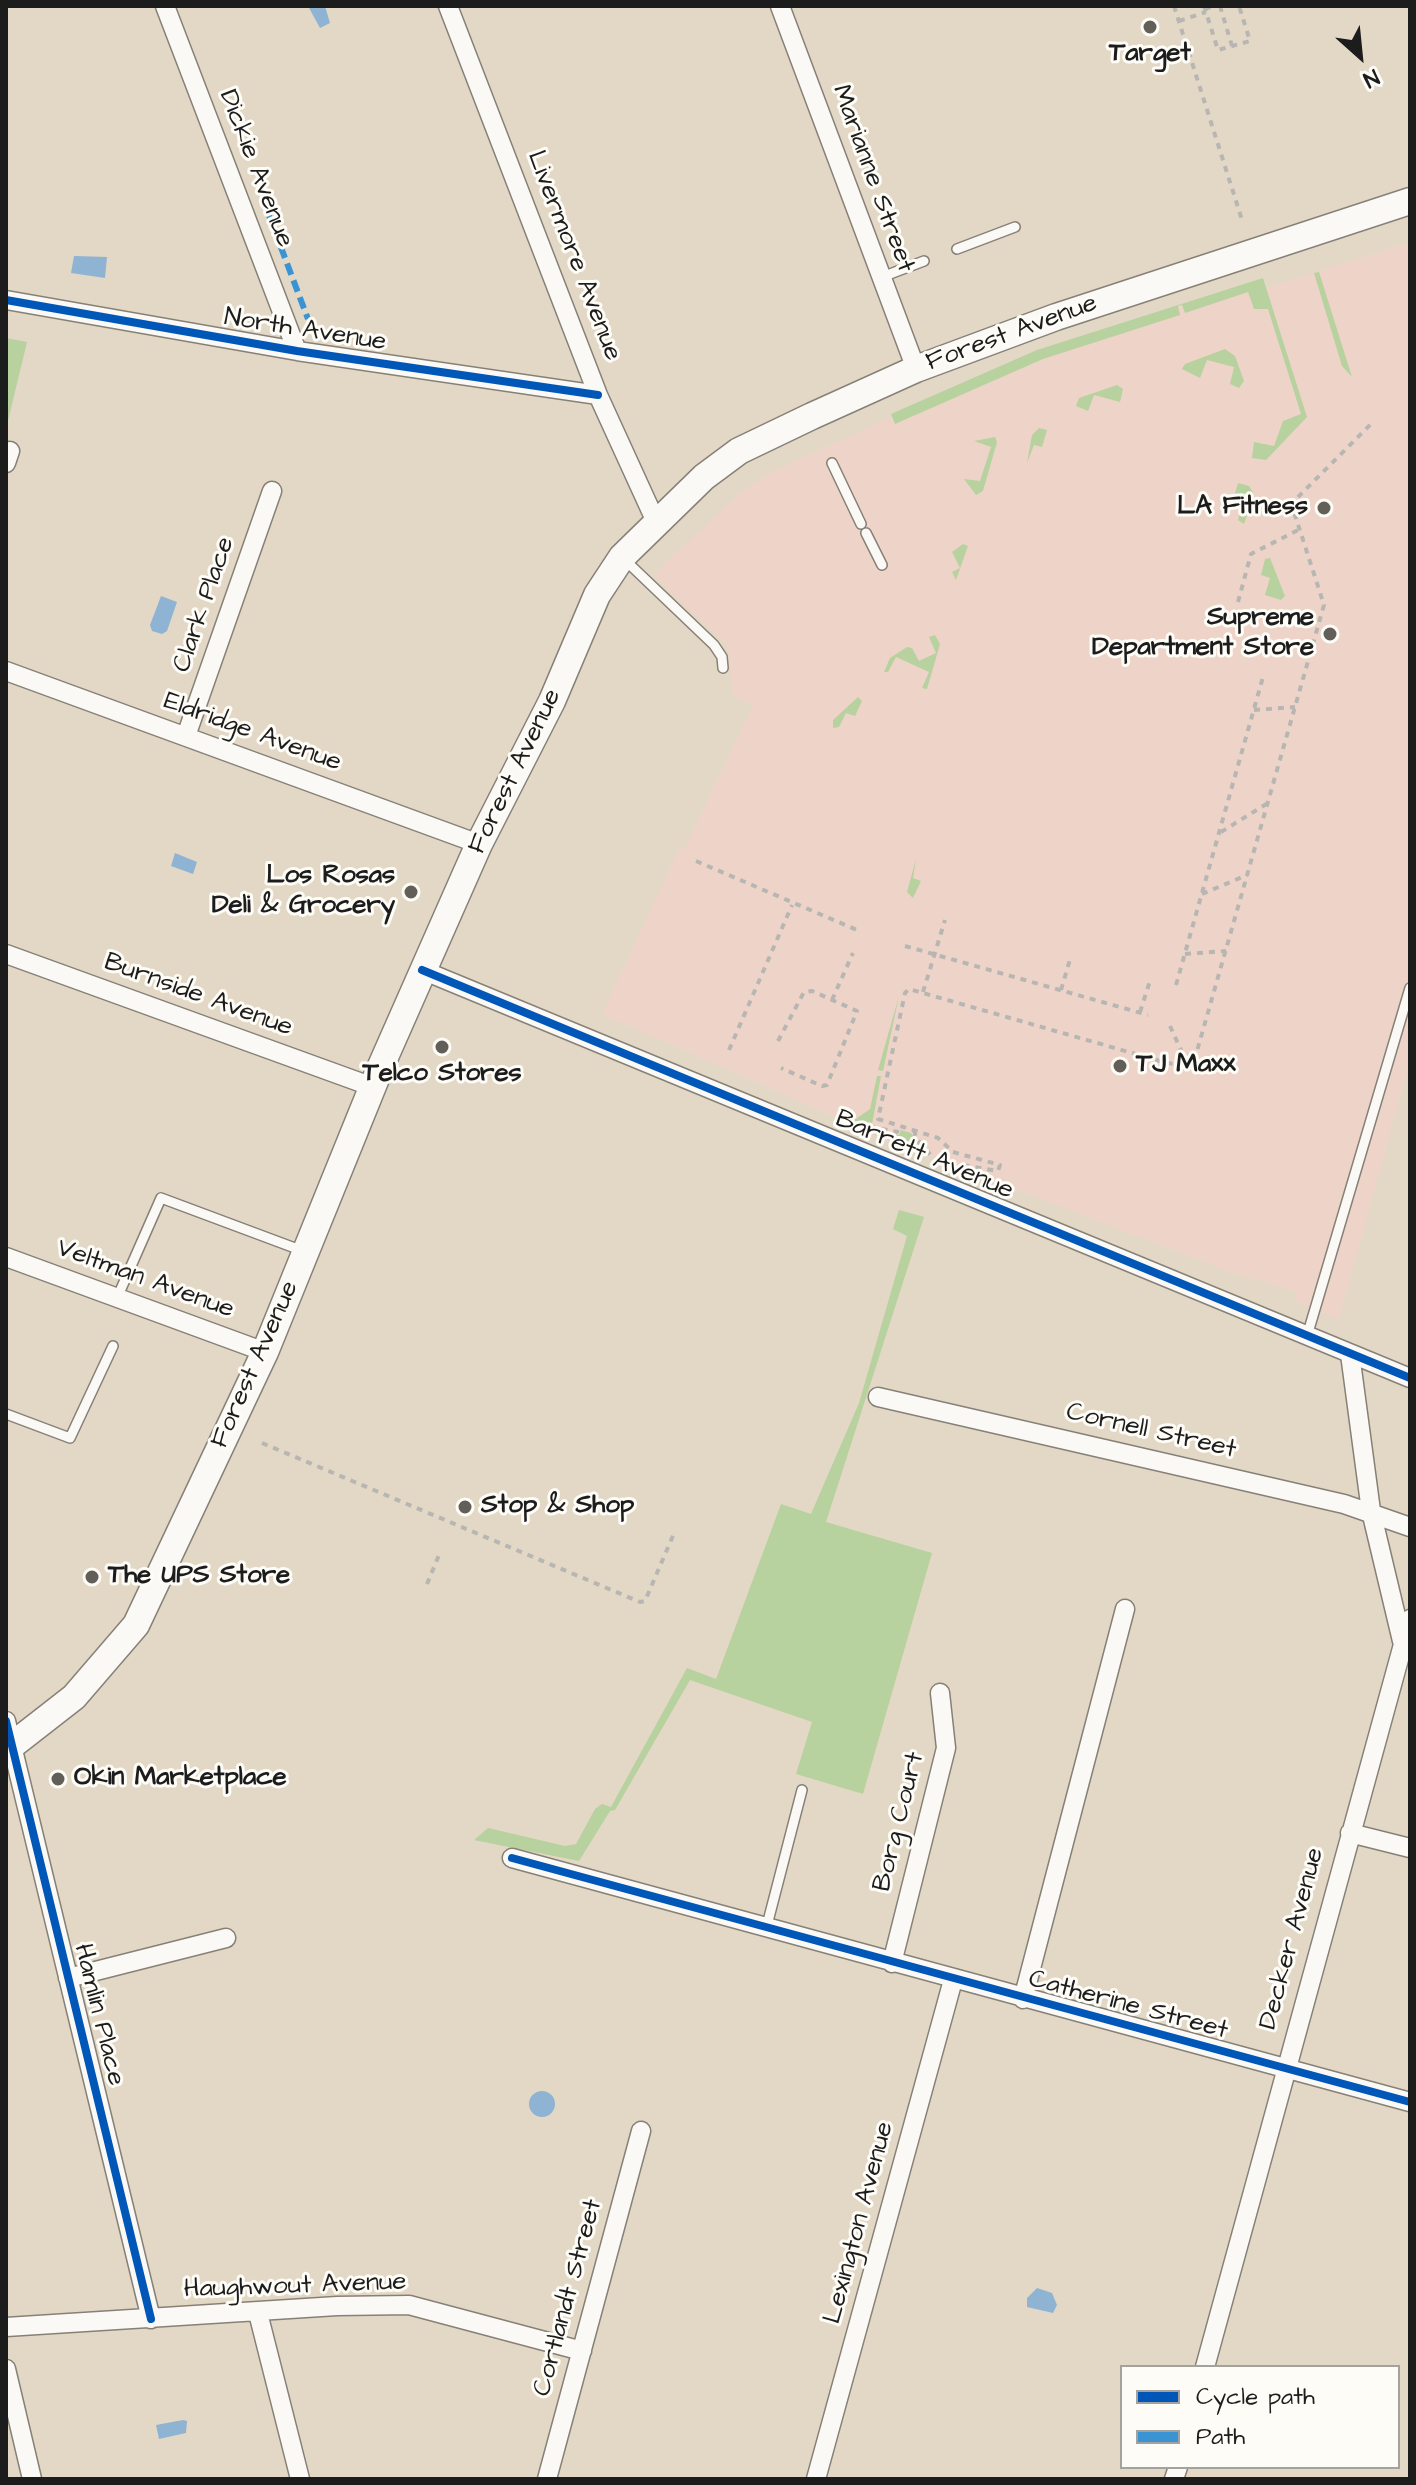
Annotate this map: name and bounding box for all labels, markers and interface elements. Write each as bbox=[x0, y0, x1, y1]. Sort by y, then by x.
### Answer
north arrow bbox=[1320, 16, 1400, 96]
marker: Target bbox=[1141, 18, 1159, 36]
place label: Target bbox=[1109, 39, 1191, 71]
text: N bbox=[1358, 61, 1384, 95]
street label: Marianne Street bbox=[824, 81, 920, 277]
street label: Dickie Avenue bbox=[211, 86, 299, 252]
street label: Livermore Avenue bbox=[519, 147, 627, 365]
street label: Forest Avenue bbox=[922, 289, 1102, 379]
street label: North Avenue bbox=[222, 303, 388, 359]
place label: LA Fitness bbox=[1177, 492, 1308, 524]
marker: LA Fitness bbox=[1315, 499, 1333, 517]
street label: Clark Place bbox=[167, 533, 243, 677]
place label: Supreme Department Store bbox=[1092, 603, 1314, 664]
marker: Supreme Department Store bbox=[1321, 625, 1339, 643]
street label: Forest Avenue bbox=[463, 685, 569, 859]
street label: Eldridge Avenue bbox=[159, 686, 345, 780]
place label: Los Rosas Deli & Grocery bbox=[212, 861, 395, 922]
marker: Los Rosas Deli & Grocery bbox=[402, 883, 420, 901]
street label: Burnside Avenue bbox=[99, 947, 297, 1045]
marker: Telco Stores bbox=[433, 1038, 451, 1056]
place label: TJ Maxx bbox=[1136, 1050, 1236, 1082]
marker: TJ Maxx bbox=[1111, 1057, 1129, 1075]
place label: Telco Stores bbox=[362, 1059, 522, 1091]
street label: Barrett Avenue bbox=[830, 1104, 1018, 1208]
street label: Veltman Avenue bbox=[52, 1233, 238, 1327]
street label: Forest Avenue bbox=[205, 1277, 307, 1453]
street label: Cornell Street bbox=[1063, 1397, 1239, 1467]
place label: Stop & Shop bbox=[481, 1491, 634, 1523]
marker: Stop & Shop bbox=[456, 1498, 474, 1516]
place label: The UPS Store bbox=[108, 1561, 290, 1593]
marker: The UPS Store bbox=[83, 1568, 101, 1586]
street label: Borg Court bbox=[868, 1749, 932, 1895]
place label: Okin Marketplace bbox=[74, 1763, 287, 1795]
marker: Okin Marketplace bbox=[49, 1770, 67, 1788]
street label: Decker Avenue bbox=[1254, 1845, 1332, 2033]
street label: Hamlin Place bbox=[65, 1941, 131, 2089]
street label: Catherine Street bbox=[1025, 1964, 1231, 2048]
street label: Lexington Avenue bbox=[818, 2119, 902, 2327]
street label: Cortlandt Street bbox=[528, 2196, 610, 2400]
street label: Haughwout Avenue bbox=[183, 2268, 407, 2306]
legend bbox=[1120, 2365, 1400, 2469]
text: Cycle path bbox=[1196, 2380, 1315, 2414]
text: Path bbox=[1196, 2420, 1245, 2454]

